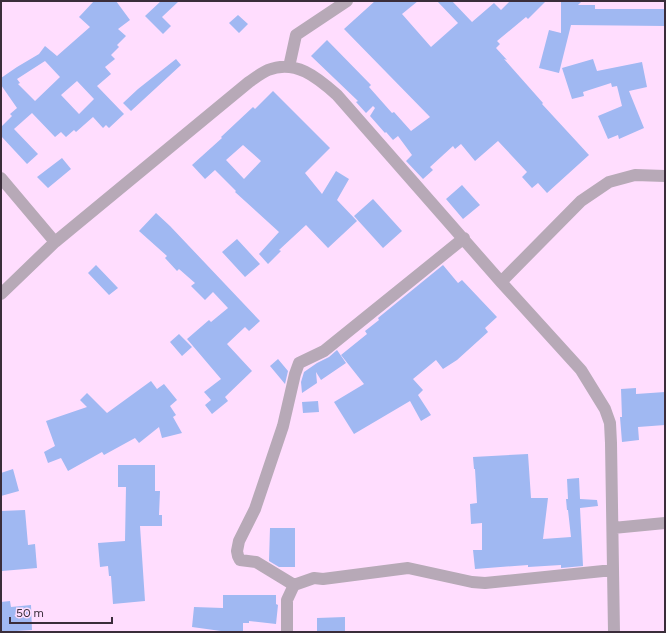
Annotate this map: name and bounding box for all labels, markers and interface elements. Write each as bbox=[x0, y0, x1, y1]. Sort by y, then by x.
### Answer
scale bar bbox=[10, 599, 112, 625]
text: 50 m bbox=[16, 606, 44, 620]

